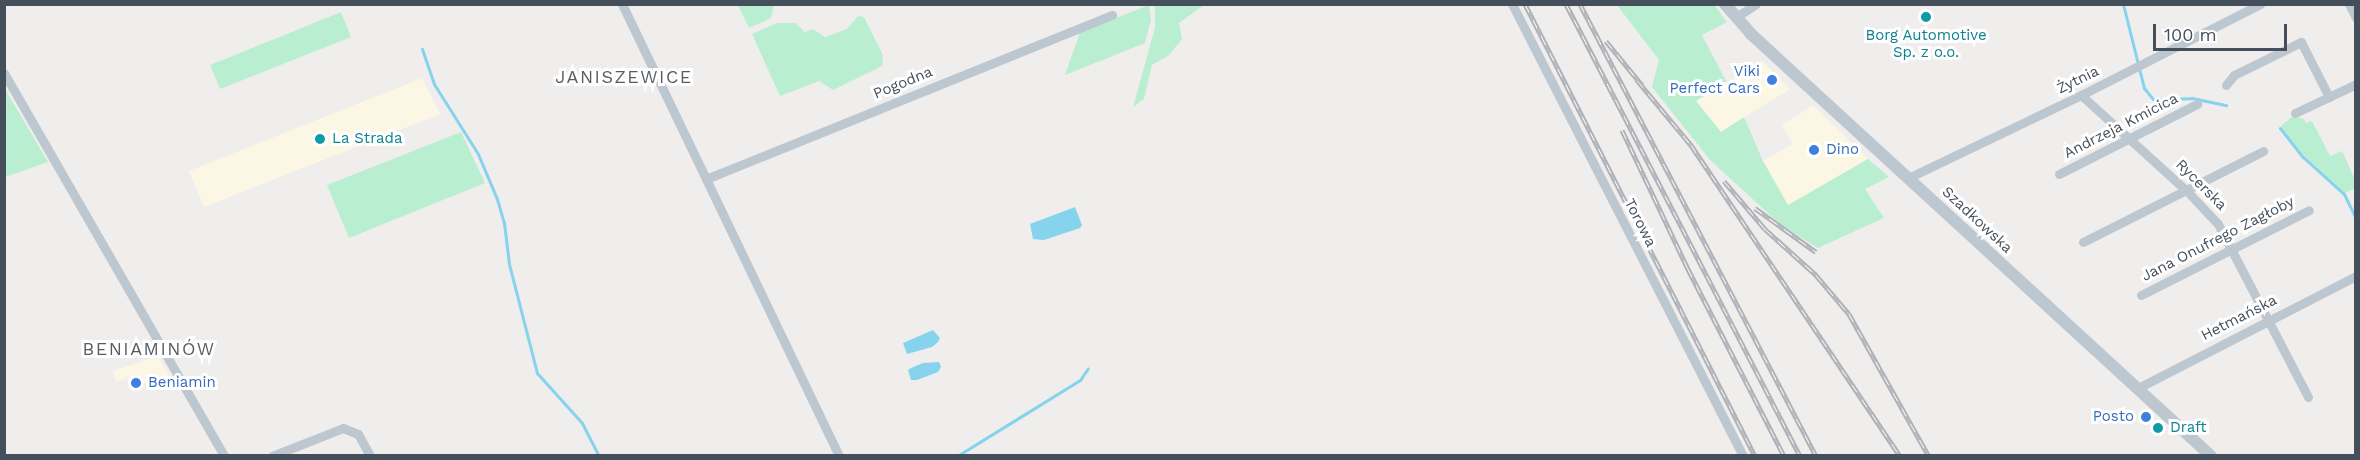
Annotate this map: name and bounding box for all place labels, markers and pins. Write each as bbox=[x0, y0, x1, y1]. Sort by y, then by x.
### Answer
marker: Borg Automotive Sp. z o.o. bbox=[1919, 10, 1933, 24]
place label: Borg Automotive Sp. z o.o. bbox=[1865, 26, 1987, 61]
place label: Viki Perfect Cars bbox=[1670, 62, 1760, 97]
marker: Viki Perfect Cars bbox=[1765, 73, 1779, 87]
place label: La Strada bbox=[332, 130, 403, 148]
marker: La Strada bbox=[313, 132, 327, 146]
place label: Dino bbox=[1826, 141, 1859, 159]
marker: Dino bbox=[1807, 143, 1821, 157]
place label: Beniamin bbox=[148, 374, 216, 392]
marker: Beniamin bbox=[129, 376, 143, 390]
place label: Posto bbox=[2093, 408, 2134, 426]
marker: Posto bbox=[2139, 410, 2153, 424]
place label: Draft bbox=[2170, 419, 2206, 437]
marker: Draft bbox=[2151, 421, 2165, 435]

